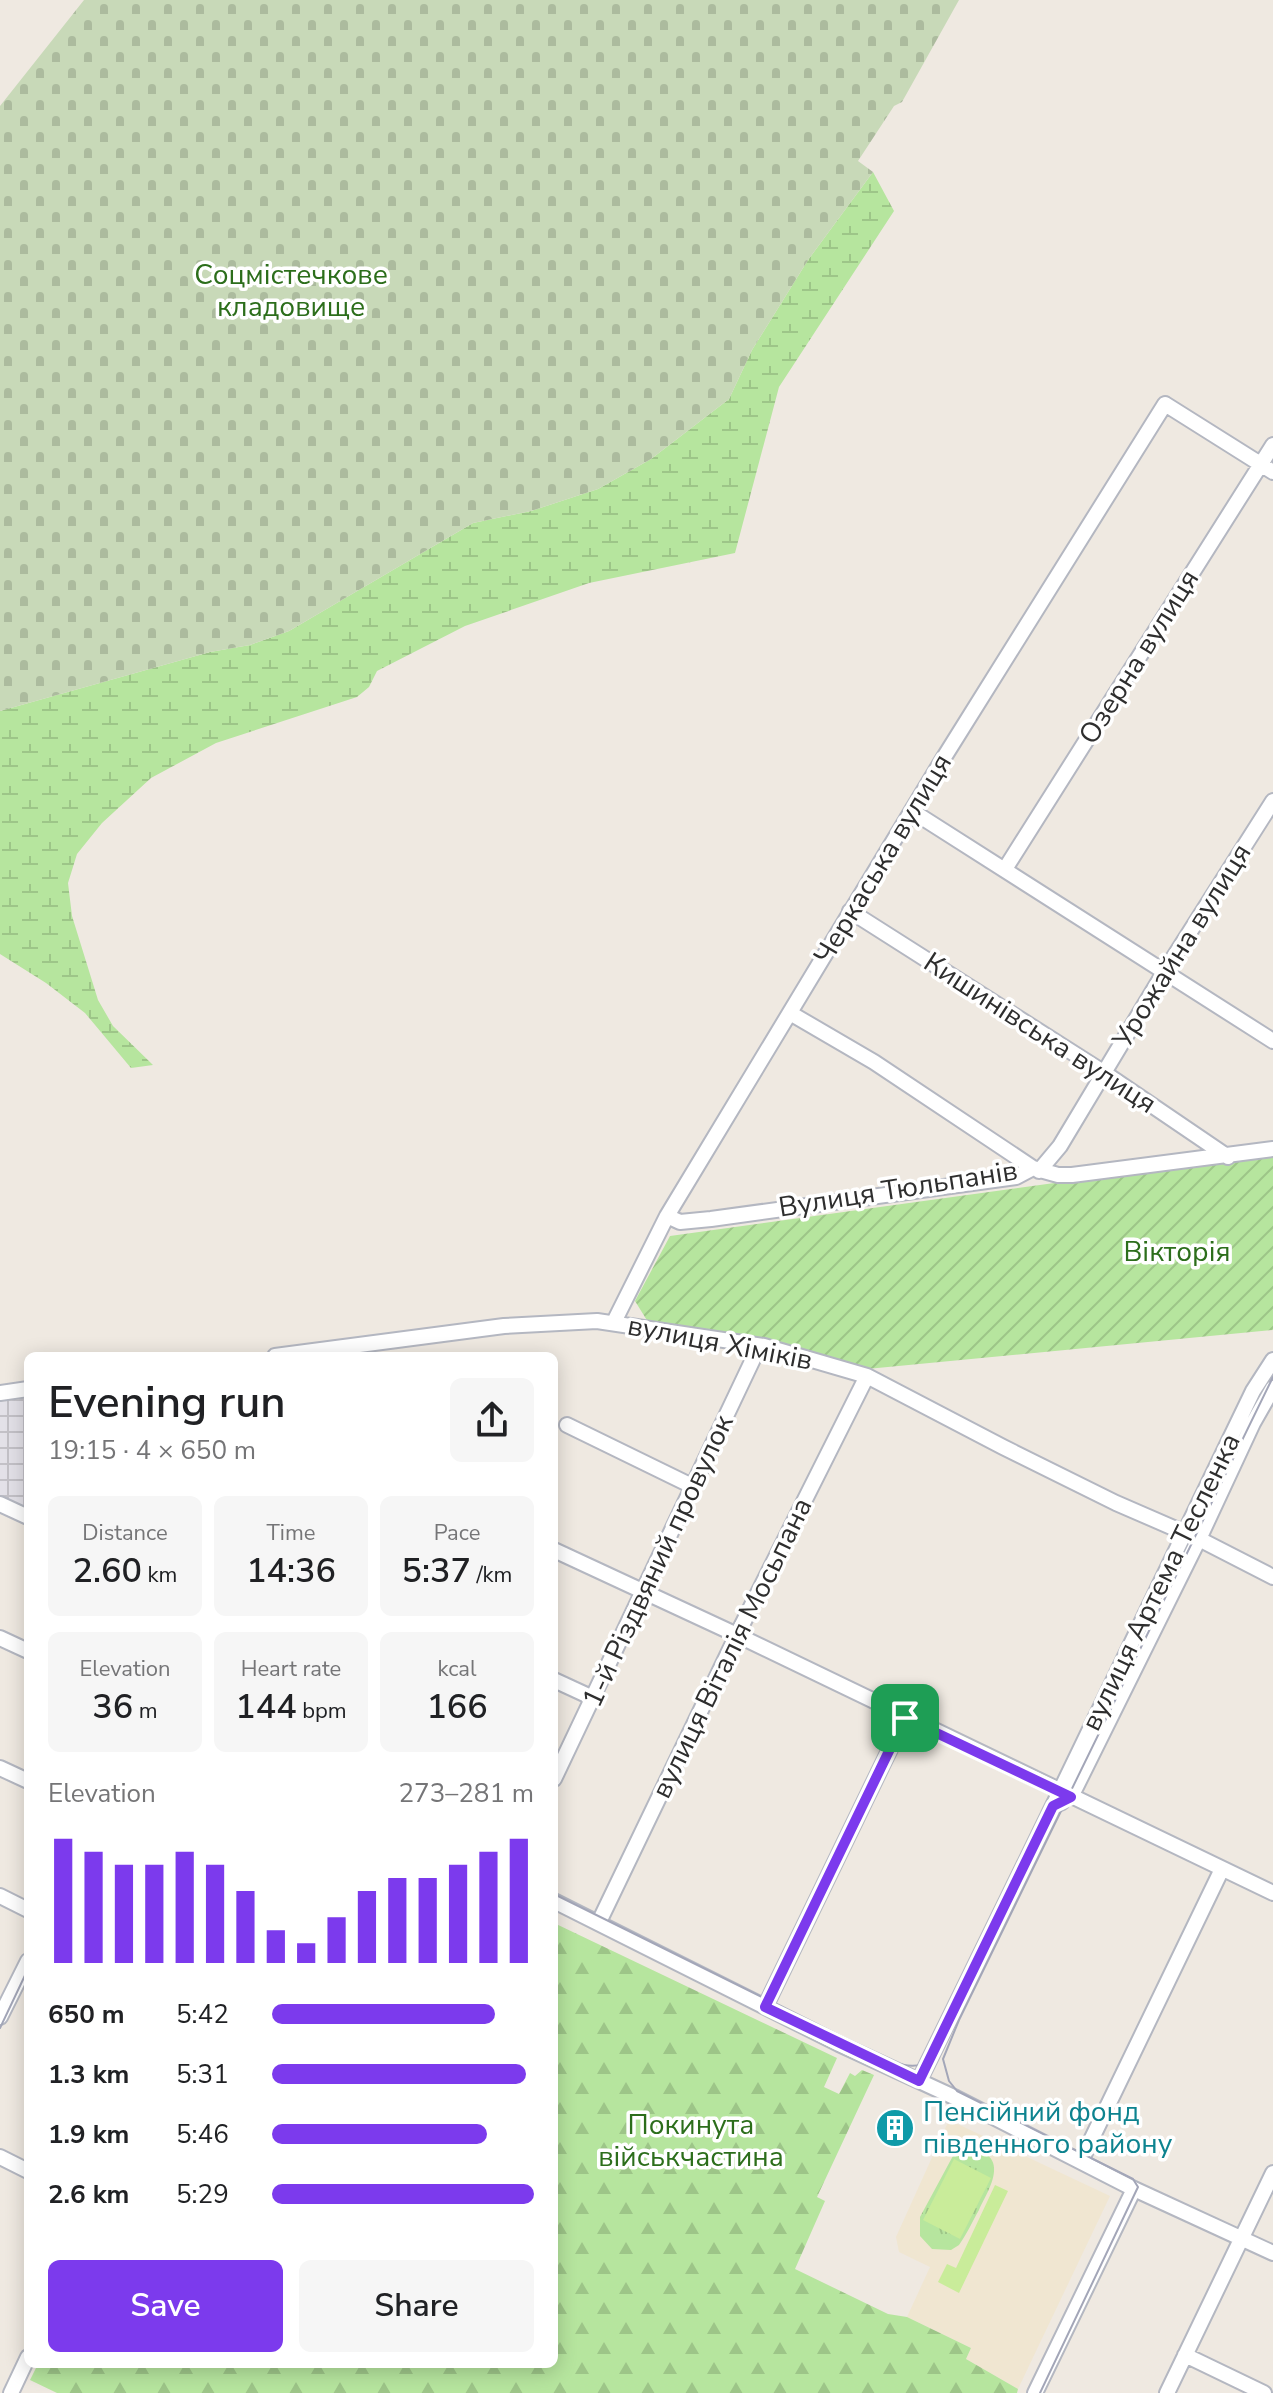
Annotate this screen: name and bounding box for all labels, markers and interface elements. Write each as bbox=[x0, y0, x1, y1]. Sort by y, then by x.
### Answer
park label: Соцмістечкове кладовище bbox=[194, 256, 388, 326]
street label: Озерна вулиця bbox=[1070, 562, 1208, 752]
street label: Черкаська вулиця bbox=[805, 747, 961, 971]
street label: Урожайна вулиця bbox=[1103, 836, 1260, 1056]
street label: Кишинівська вулиця bbox=[916, 943, 1164, 1123]
street label: Вулиця Тюльпанів bbox=[776, 1151, 1020, 1227]
park label: Вікторія bbox=[1123, 1233, 1231, 1271]
street label: вулиця Хіміків bbox=[624, 1306, 816, 1380]
text: Evening run bbox=[48, 1373, 286, 1433]
button: share bbox=[450, 1378, 534, 1462]
street label: 1-й Різдвяний провулок bbox=[573, 1408, 743, 1714]
street label: вулиця Артема Тесленка bbox=[1072, 1427, 1250, 1737]
text: 19:15 · 4 × 650 m bbox=[48, 1433, 256, 1468]
street label: вулиця Віталія Мосьпана bbox=[643, 1491, 821, 1805]
text: Distance bbox=[82, 1518, 168, 1548]
text: Time bbox=[267, 1518, 315, 1548]
text: Pace bbox=[434, 1518, 480, 1548]
text: 2.60 bbox=[73, 1548, 142, 1594]
text: 14:36 bbox=[246, 1548, 336, 1594]
text: 5:37 bbox=[402, 1548, 471, 1594]
text: km bbox=[142, 1560, 177, 1590]
text: /km bbox=[471, 1560, 512, 1590]
text: Elevation bbox=[79, 1654, 171, 1684]
text: Heart rate bbox=[241, 1654, 341, 1684]
text: kcal bbox=[438, 1654, 477, 1684]
text: 36 bbox=[92, 1684, 133, 1730]
text: 144 bbox=[235, 1684, 297, 1730]
text: 166 bbox=[426, 1684, 488, 1730]
pin bbox=[871, 1684, 939, 1752]
text: m bbox=[133, 1696, 158, 1726]
text: bpm bbox=[297, 1696, 347, 1726]
icon: arrive bbox=[883, 1696, 927, 1740]
text: Elevation bbox=[48, 1776, 156, 1811]
text: 273–281 m bbox=[398, 1776, 534, 1811]
text: 650 m bbox=[48, 1997, 125, 2032]
text: 5:42 bbox=[176, 1997, 229, 2032]
text: 1.3 km bbox=[48, 2057, 129, 2092]
text: 5:31 bbox=[176, 2057, 229, 2092]
place label: Пенсійний фонд південного району bbox=[923, 2093, 1173, 2163]
park label: Покинута військчастина bbox=[598, 2106, 784, 2176]
building icon: Пенсійний фонд південного району bbox=[874, 2107, 916, 2149]
text: 1.9 km bbox=[48, 2117, 129, 2152]
text: 5:46 bbox=[176, 2117, 229, 2152]
text: 2.6 km bbox=[48, 2177, 129, 2212]
text: 5:29 bbox=[176, 2177, 229, 2212]
button: Save bbox=[48, 2260, 283, 2352]
button: Share bbox=[299, 2260, 534, 2352]

